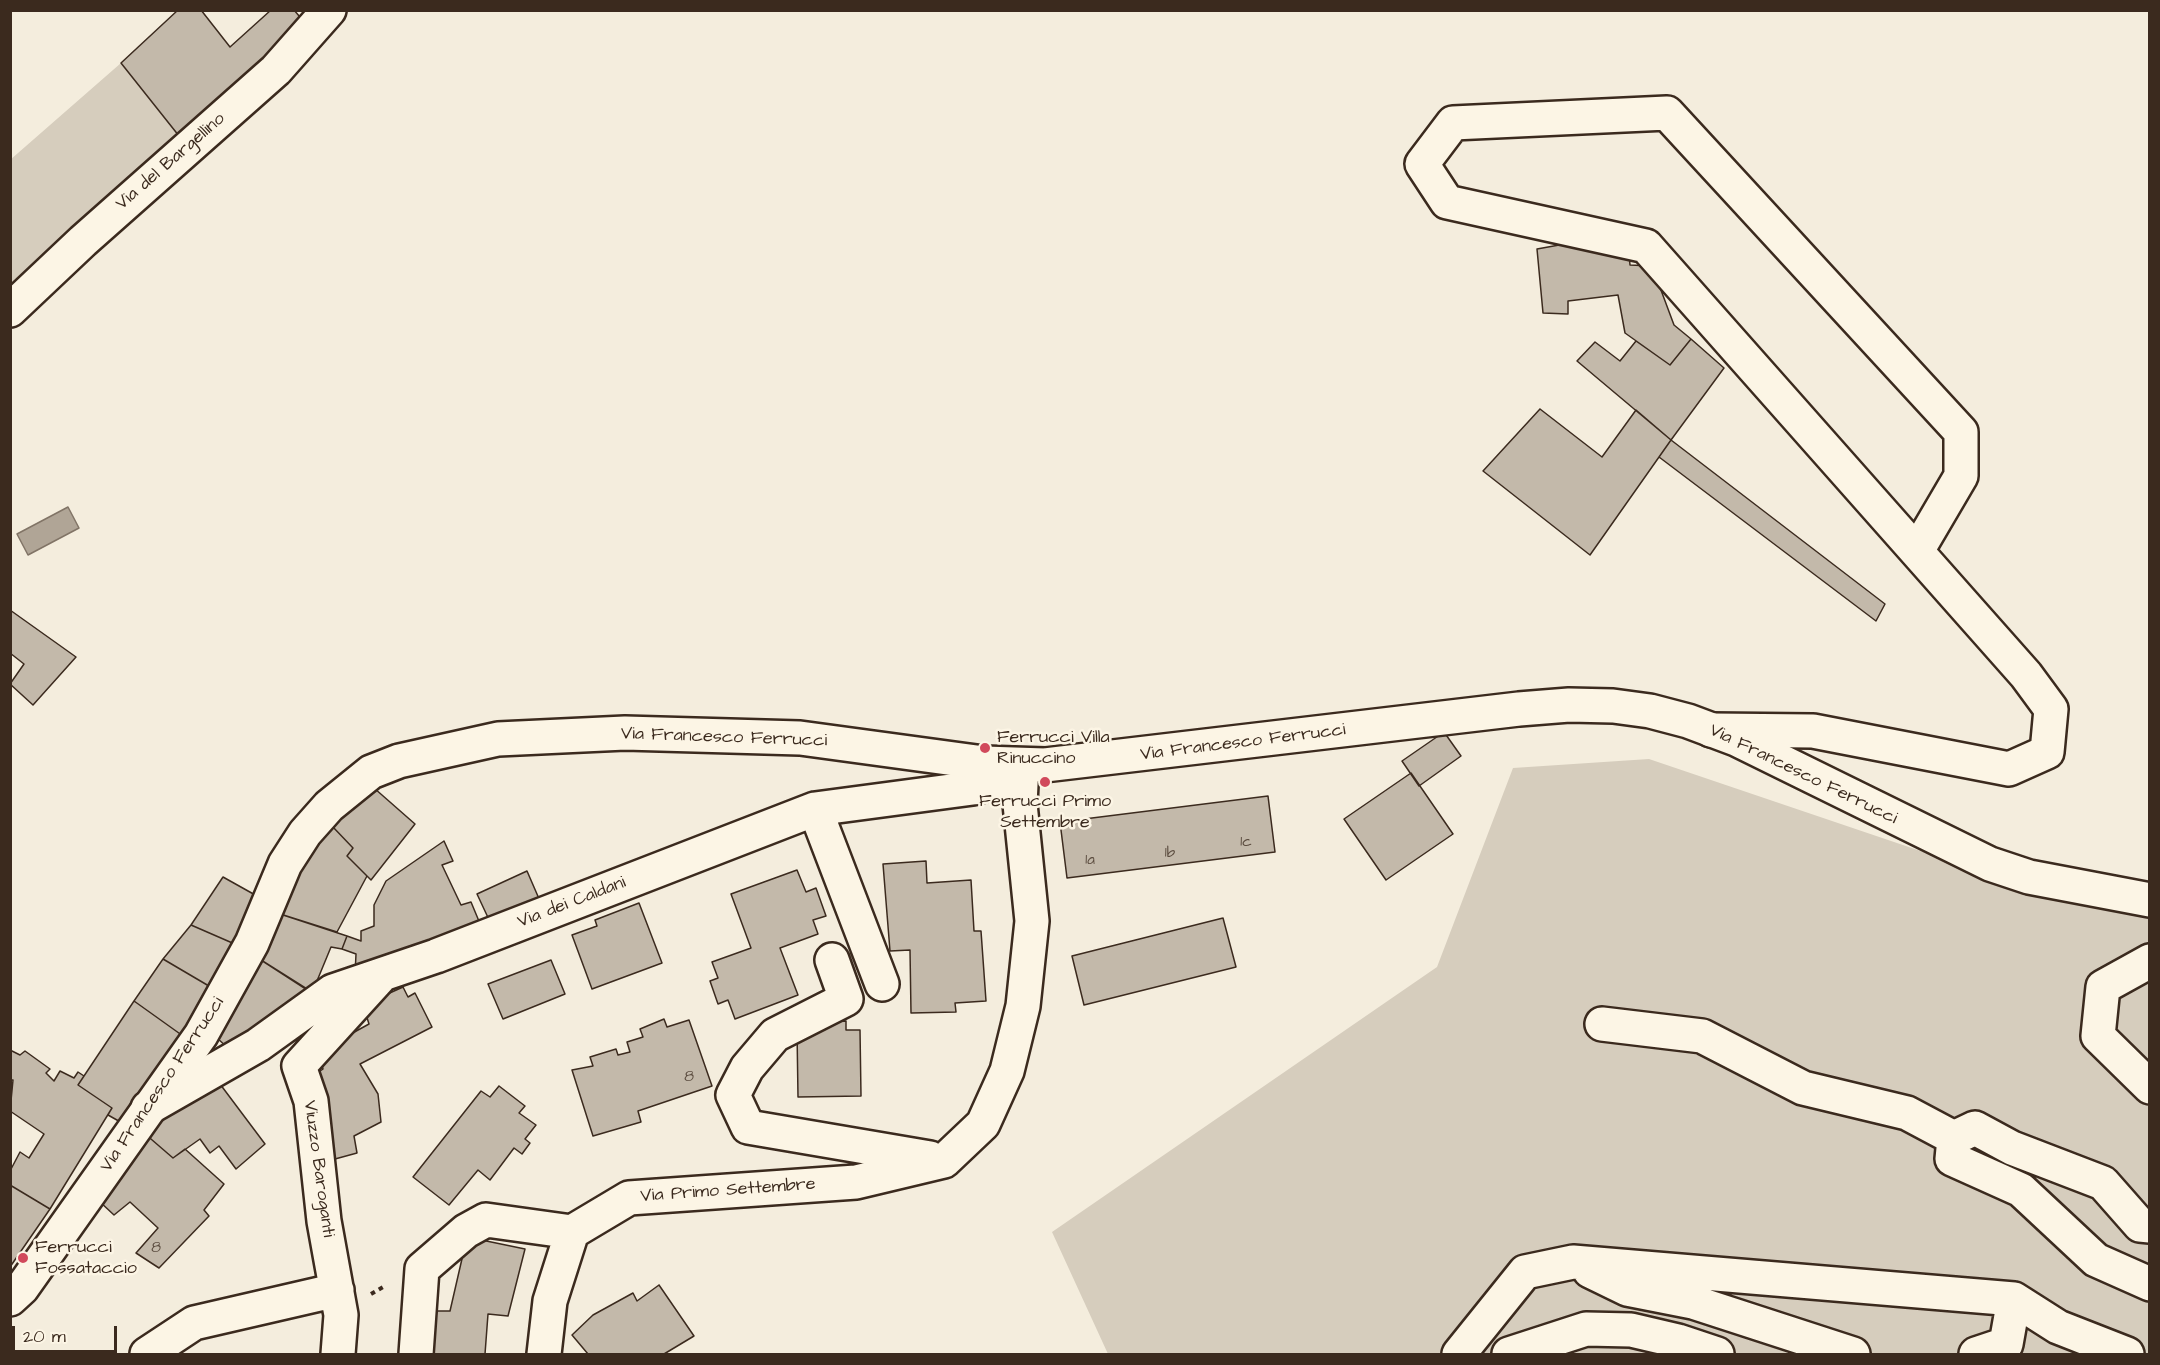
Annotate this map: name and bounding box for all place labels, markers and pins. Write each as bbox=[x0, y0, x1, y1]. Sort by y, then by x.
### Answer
place label: Ferrucci Villa Rinuccino bbox=[997, 727, 1110, 770]
marker: Ferrucci Villa Rinuccino bbox=[978, 741, 992, 755]
marker: Ferrucci Primo Settembre bbox=[1038, 775, 1052, 789]
place label: Ferrucci Primo Settembre bbox=[979, 791, 1111, 834]
place label: Ferrucci Fossataccio bbox=[35, 1237, 137, 1280]
marker: Ferrucci Fossataccio bbox=[16, 1251, 30, 1265]

